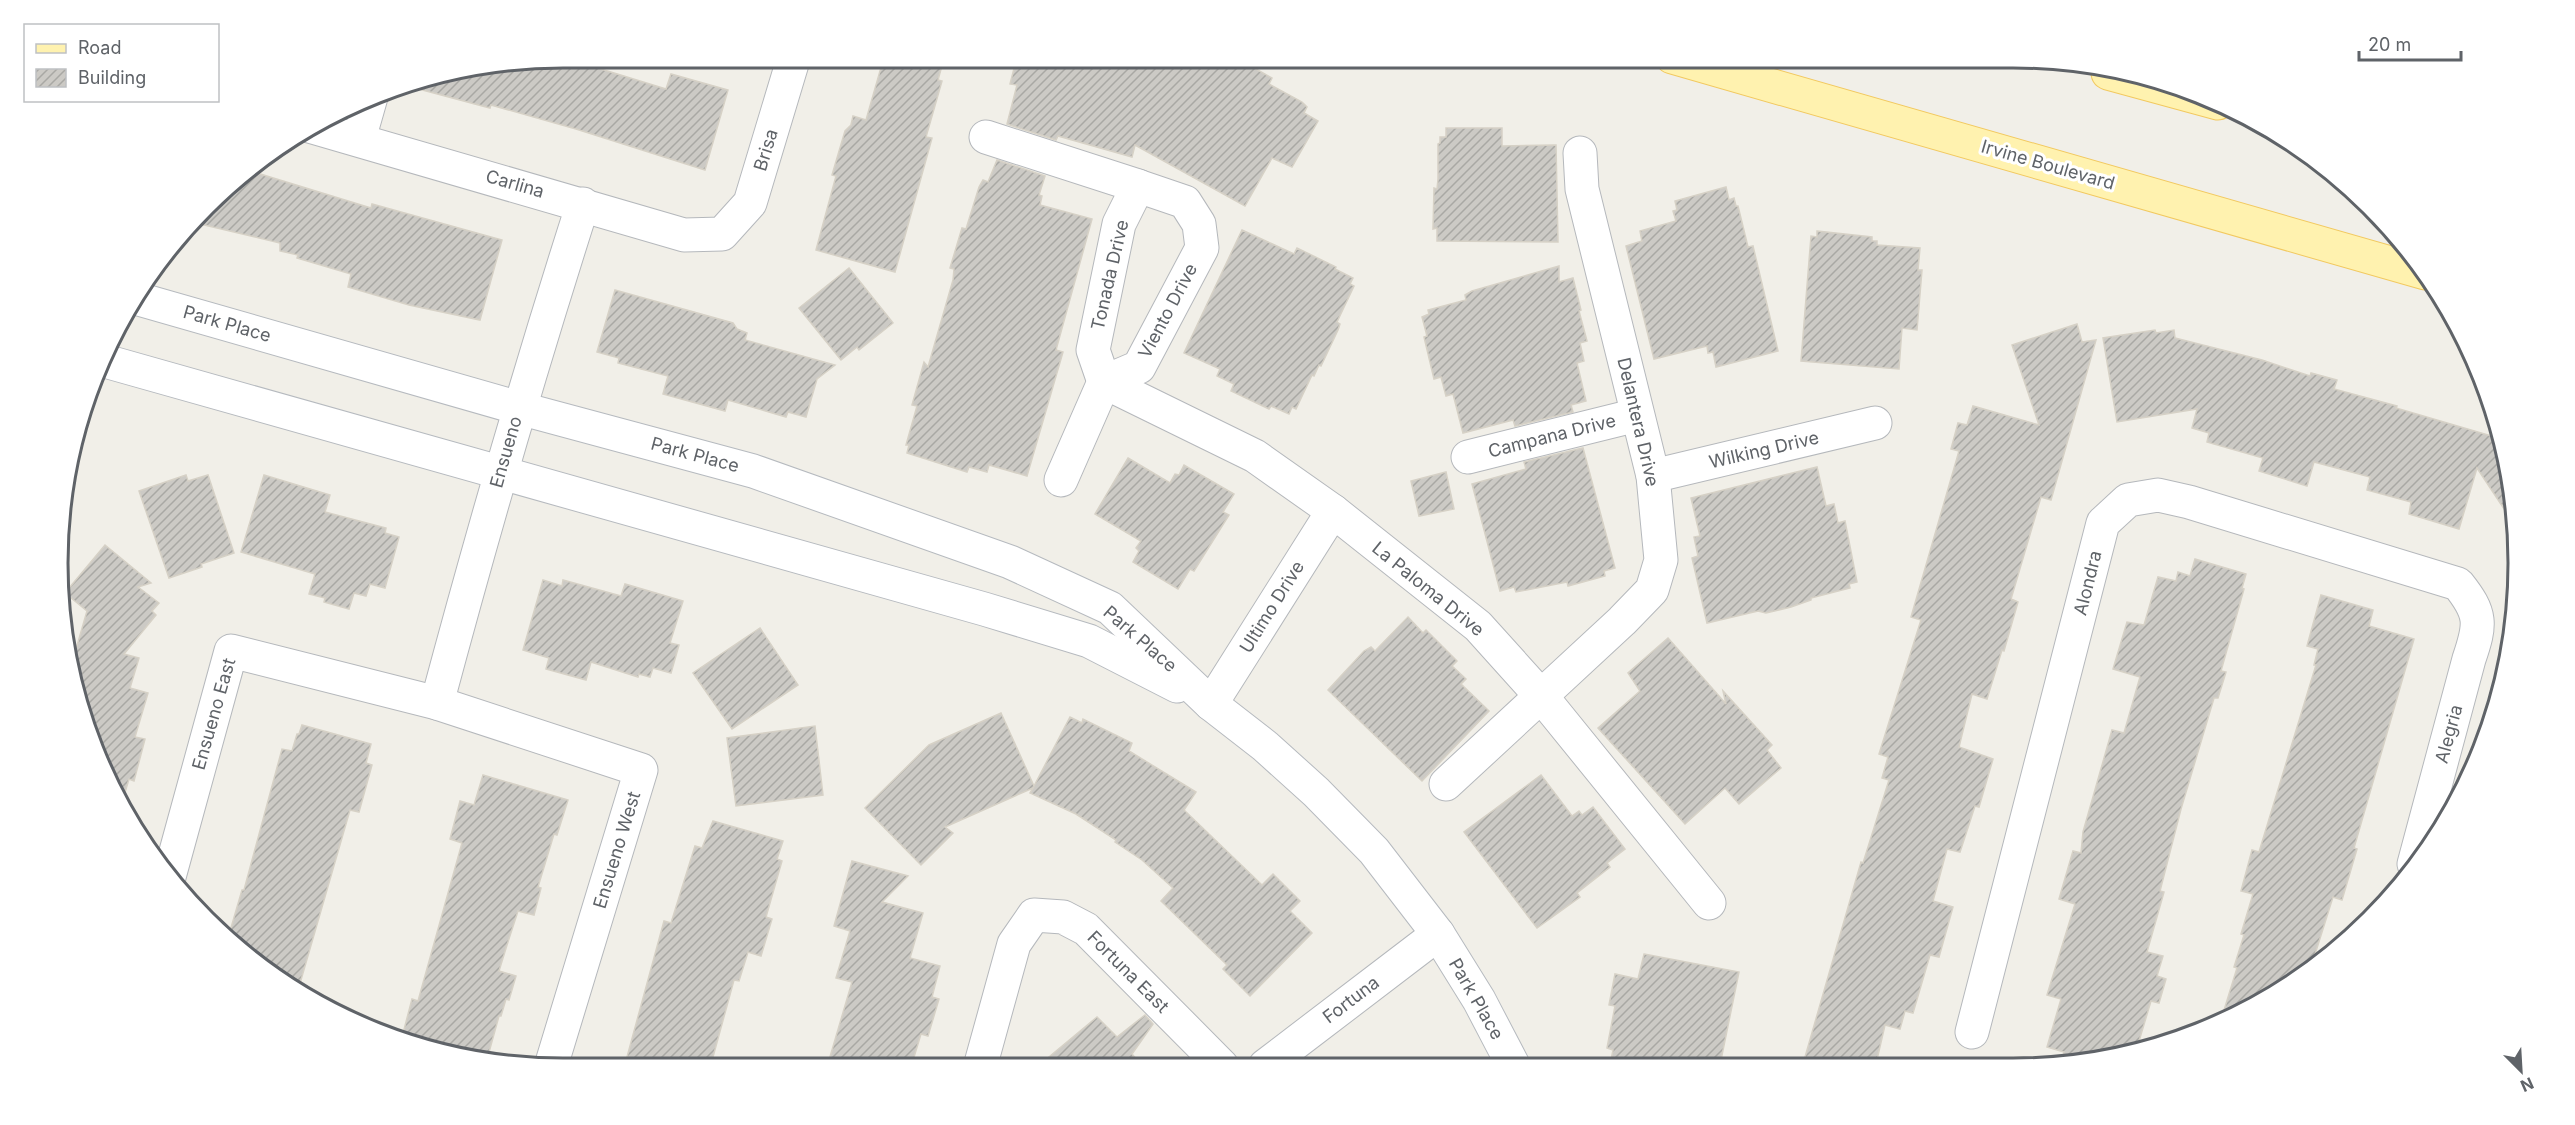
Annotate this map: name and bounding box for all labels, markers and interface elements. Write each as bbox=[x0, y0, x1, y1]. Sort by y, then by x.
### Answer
legend bbox=[24, 24, 219, 102]
scale bar bbox=[2359, 24, 2461, 62]
text: 20 m bbox=[2368, 34, 2411, 55]
text: Road bbox=[78, 37, 121, 58]
text: Building bbox=[78, 67, 146, 88]
street label: Brisa bbox=[749, 126, 782, 173]
street label: Irvine Boulevard bbox=[1979, 135, 2117, 194]
street label: Carlina bbox=[484, 165, 547, 202]
street label: Tonada Drive bbox=[1087, 218, 1132, 332]
street label: Viento Drive bbox=[1134, 260, 1201, 362]
street label: Park Place bbox=[181, 301, 273, 346]
street label: Delantera Drive bbox=[1613, 356, 1663, 488]
street label: Campana Drive bbox=[1486, 410, 1618, 462]
street label: Ensueno bbox=[485, 414, 526, 490]
street label: Wilking Drive bbox=[1707, 427, 1821, 472]
street label: Park Place bbox=[649, 433, 741, 476]
street label: La Paloma Drive bbox=[1368, 537, 1488, 640]
street label: Alondra bbox=[2069, 548, 2106, 617]
street label: Ultimo Drive bbox=[1235, 557, 1308, 657]
street label: Park Place bbox=[1099, 601, 1181, 676]
street label: Ensueno East bbox=[188, 656, 239, 772]
street label: Alegria bbox=[2431, 702, 2466, 765]
street label: Ensueno West bbox=[589, 789, 644, 911]
street label: Fortuna East bbox=[1083, 927, 1173, 1017]
street label: Park Place bbox=[1445, 954, 1508, 1043]
street label: Fortuna bbox=[1318, 972, 1383, 1028]
north arrow bbox=[2491, 1041, 2551, 1101]
text: N bbox=[2517, 1073, 2537, 1096]

